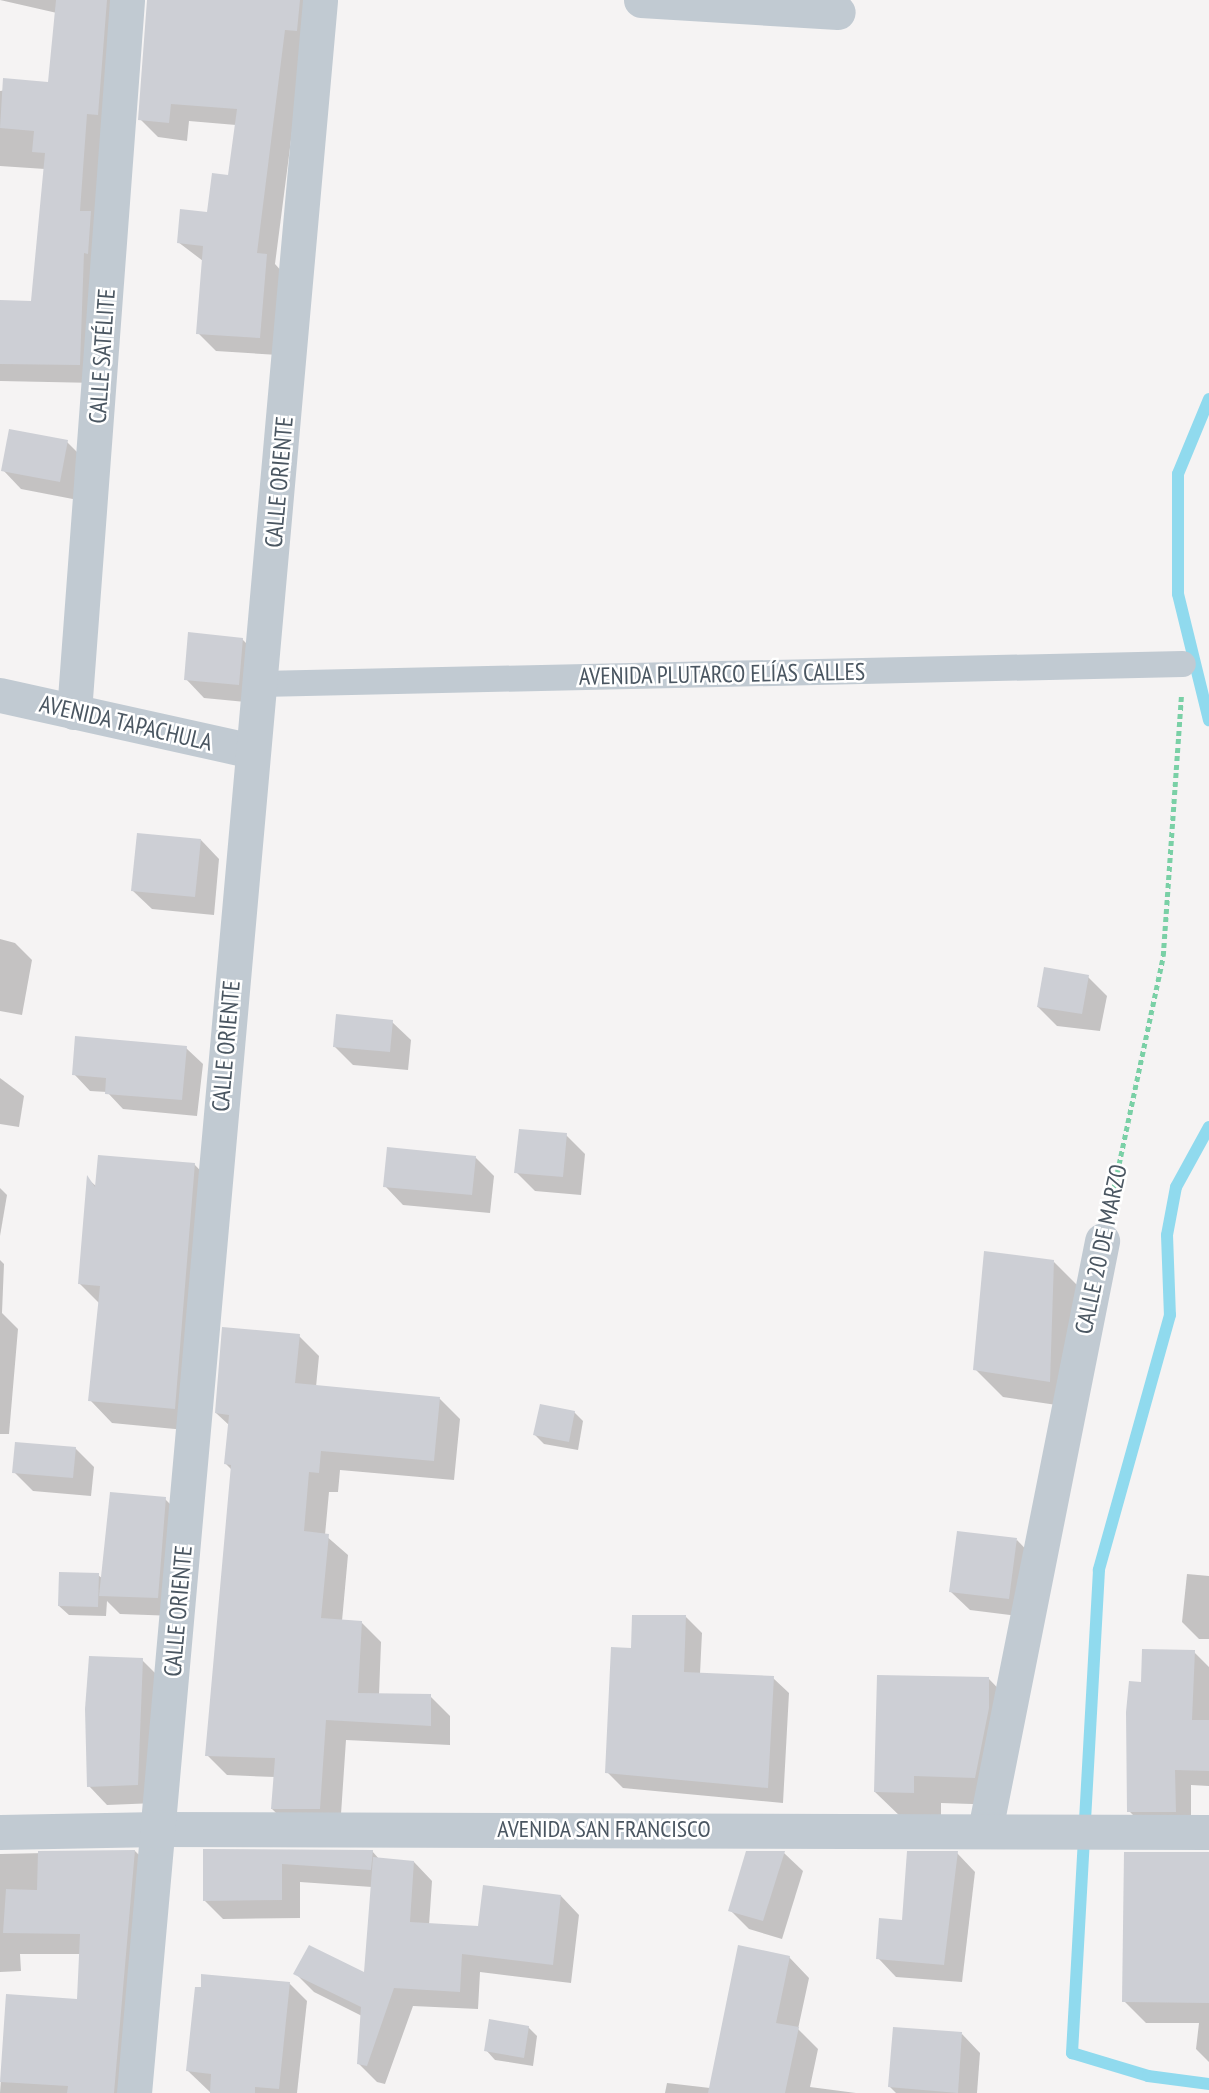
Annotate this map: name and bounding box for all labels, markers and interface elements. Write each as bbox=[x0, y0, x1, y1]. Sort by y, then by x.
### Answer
street label: CALLE SATÉLITE bbox=[83, 288, 121, 424]
street label: CALLE ORIENTE bbox=[259, 415, 299, 549]
street label: AVENIDA PLUTARCO ELÍAS CALLES bbox=[578, 657, 866, 691]
street label: AVENIDA TAPACHULA bbox=[36, 689, 216, 757]
street label: CALLE ORIENTE bbox=[206, 979, 246, 1113]
street label: CALLE 20 DE MARZO bbox=[1069, 1162, 1133, 1336]
street label: CALLE ORIENTE bbox=[158, 1544, 198, 1678]
street label: AVENIDA SAN FRANCISCO bbox=[497, 1815, 711, 1843]

